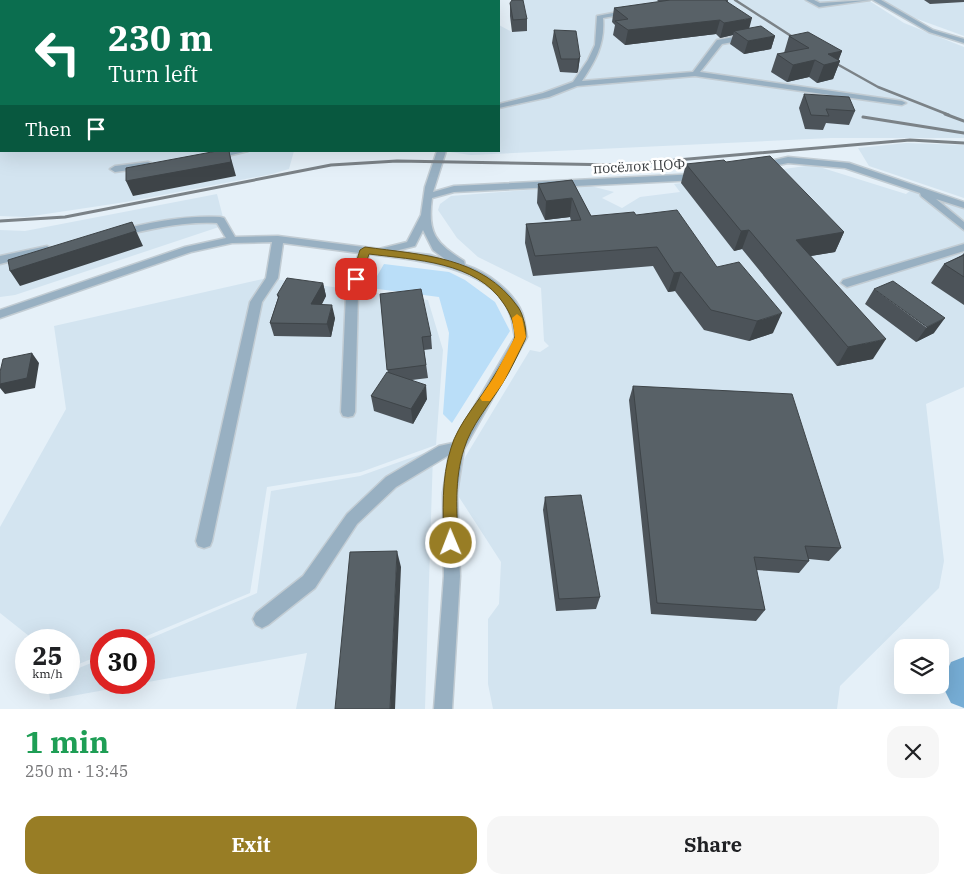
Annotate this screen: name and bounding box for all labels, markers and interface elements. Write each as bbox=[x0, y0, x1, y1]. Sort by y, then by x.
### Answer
text: 230 m bbox=[108, 15, 213, 61]
icon: left bbox=[25, 20, 90, 85]
text: Turn left bbox=[108, 59, 198, 88]
icon: arrive bbox=[82, 115, 110, 143]
text: Then bbox=[25, 117, 72, 141]
street label: посёлок ЦОФ bbox=[593, 155, 685, 177]
pin bbox=[335, 258, 377, 300]
icon: arrive bbox=[342, 265, 370, 293]
position arrow bbox=[424, 516, 476, 568]
speed limit sign: 30 bbox=[90, 629, 155, 694]
text: 25 bbox=[32, 639, 63, 672]
map controls bbox=[894, 639, 949, 694]
button: layers bbox=[894, 639, 949, 694]
text: km/h bbox=[32, 666, 63, 681]
text: 1 min bbox=[25, 722, 109, 761]
button: close bbox=[887, 726, 939, 778]
text: 250 m · 13:45 bbox=[25, 761, 128, 781]
button: Exit bbox=[25, 816, 477, 874]
button: Share bbox=[487, 816, 939, 874]

